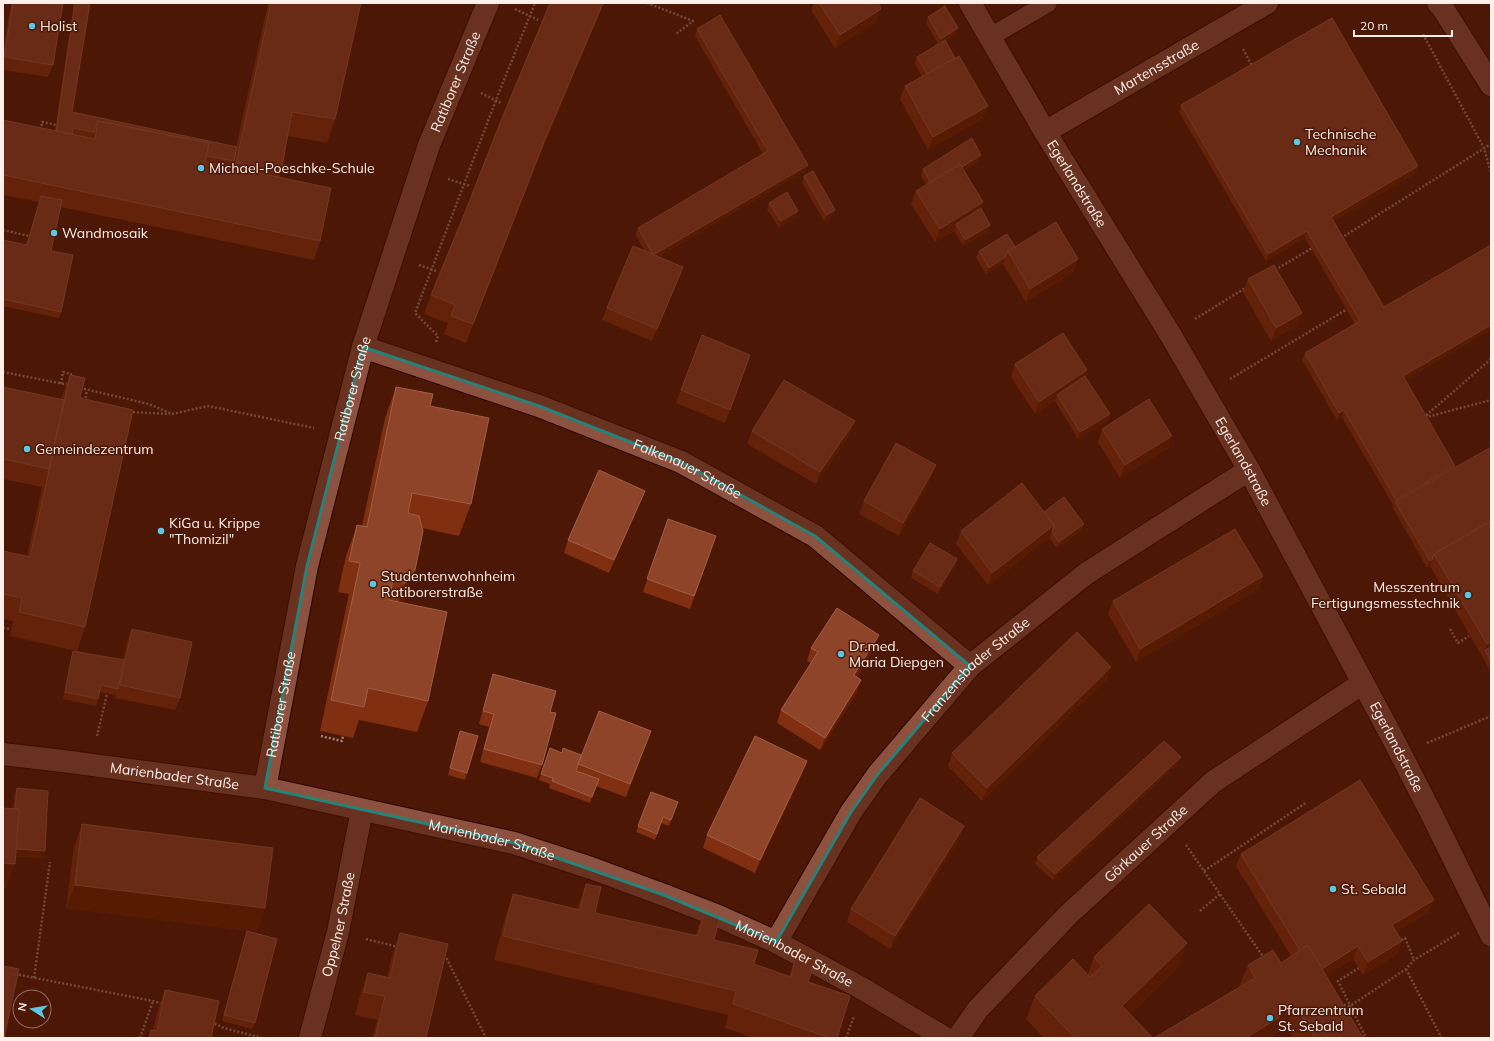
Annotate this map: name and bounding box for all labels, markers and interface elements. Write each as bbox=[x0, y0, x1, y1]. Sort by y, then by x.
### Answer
scale bar bbox=[1354, 12, 1452, 38]
place label: Holist bbox=[40, 17, 77, 35]
text: 20 m bbox=[1360, 18, 1388, 33]
marker: Holist bbox=[27, 21, 37, 31]
street label: Ratiborer Straße bbox=[426, 29, 484, 135]
street label: Martensstraße bbox=[1111, 35, 1202, 99]
place label: Technische Mechanik bbox=[1305, 125, 1376, 159]
street label: Egerlandstraße bbox=[1043, 137, 1111, 231]
marker: Technische Mechanik bbox=[1292, 137, 1302, 147]
place label: Michael-Poeschke-Schule bbox=[209, 159, 375, 177]
marker: Michael-Poeschke-Schule bbox=[196, 163, 206, 173]
place label: Wandmosaik bbox=[62, 224, 149, 242]
marker: Wandmosaik bbox=[49, 228, 59, 238]
street label: Ratiborer Straße bbox=[330, 334, 375, 443]
street label: Egerlandstraße bbox=[1211, 414, 1276, 509]
street label: Falkenauer Straße bbox=[631, 435, 745, 503]
place label: Gemeindezentrum bbox=[35, 440, 154, 458]
marker: Gemeindezentrum bbox=[22, 444, 32, 454]
place label: KiGa u. Krippe "Thomizil" bbox=[169, 514, 260, 548]
marker: KiGa u. Krippe "Thomizil" bbox=[156, 526, 166, 536]
place label: Studentenwohnheim Ratiborerstraße bbox=[381, 567, 515, 601]
place label: Messzentrum Fertigungsmesstechnik bbox=[1311, 578, 1461, 612]
marker: Studentenwohnheim Ratiborerstraße bbox=[368, 579, 378, 589]
marker: Messzentrum Fertigungsmesstechnik bbox=[1463, 590, 1473, 600]
street label: Franzensbader Straße bbox=[917, 613, 1033, 726]
place label: Dr.med. Maria Diepgen bbox=[849, 637, 944, 671]
marker: Dr.med. Maria Diepgen bbox=[836, 649, 846, 659]
street label: Ratiborer Straße bbox=[262, 650, 300, 759]
street label: Egerlandstraße bbox=[1366, 699, 1428, 795]
street label: Marienbader Straße bbox=[109, 758, 240, 793]
street label: Görkauer Straße bbox=[1100, 801, 1191, 886]
street label: Marienbader Straße bbox=[427, 815, 557, 865]
street label: Oppelner Straße bbox=[318, 871, 359, 979]
place label: St. Sebald bbox=[1341, 880, 1407, 898]
marker: St. Sebald bbox=[1328, 884, 1338, 894]
street label: Marienbader Straße bbox=[733, 916, 856, 991]
north arrow bbox=[12, 989, 52, 1029]
text: N bbox=[15, 1001, 30, 1012]
place label: Pfarrzentrum St. Sebald bbox=[1278, 1001, 1364, 1035]
marker: Pfarrzentrum St. Sebald bbox=[1265, 1013, 1275, 1023]

